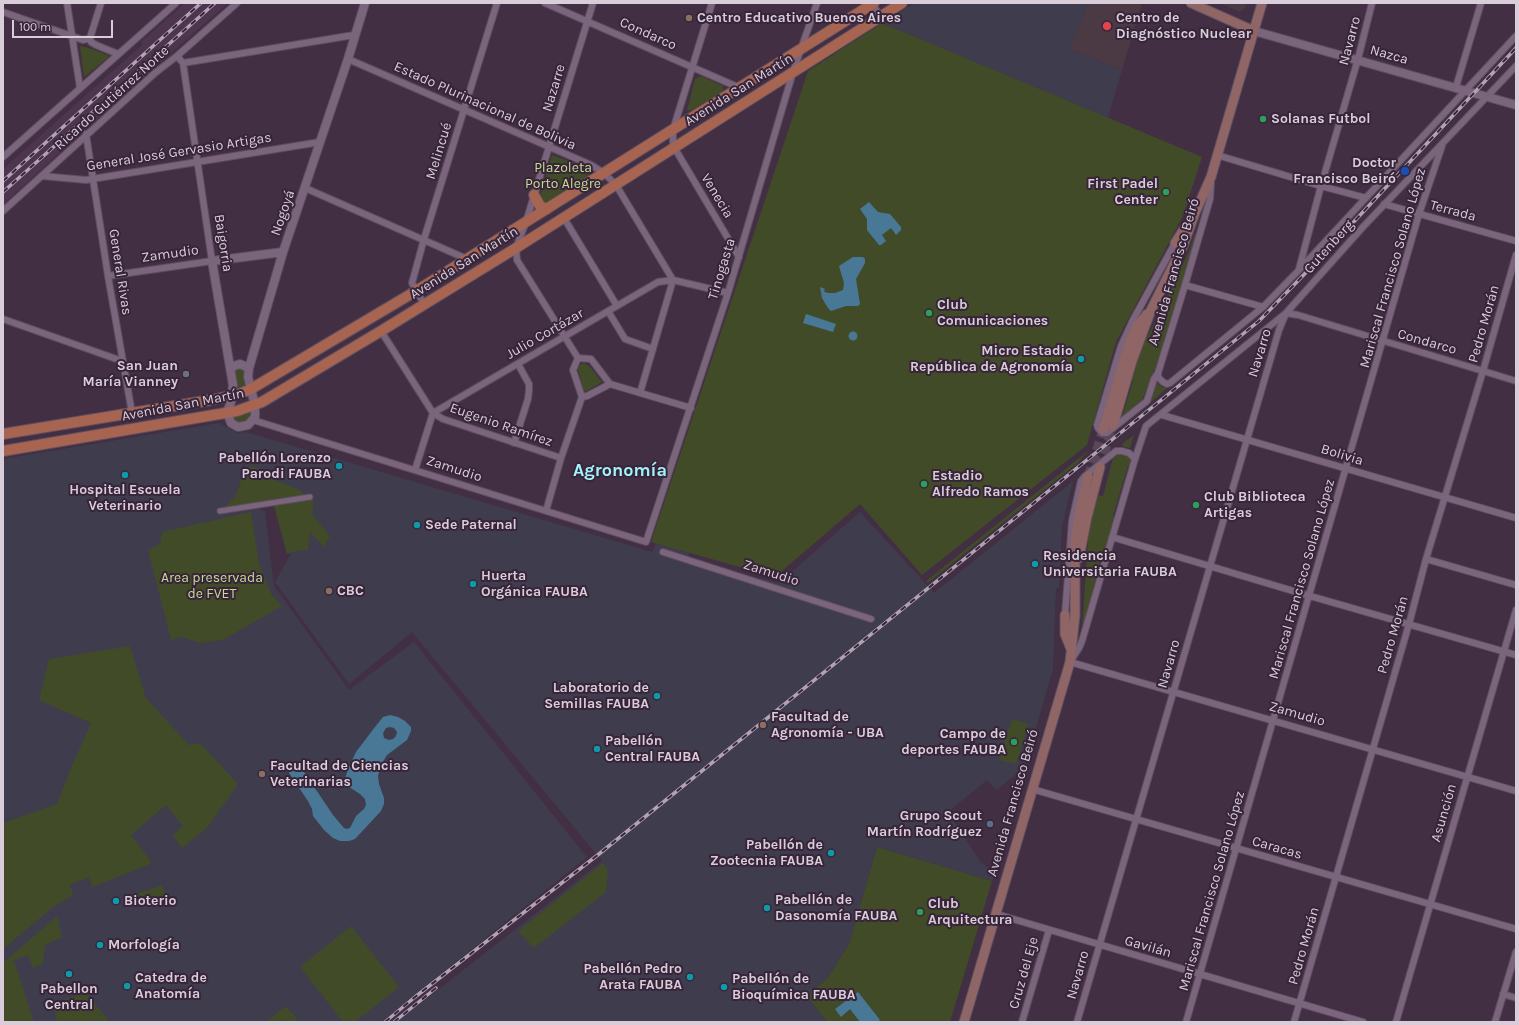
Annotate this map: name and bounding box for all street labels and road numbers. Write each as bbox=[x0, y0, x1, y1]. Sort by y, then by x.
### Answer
street label: Condarco bbox=[617, 14, 679, 54]
street label: Navarro bbox=[1335, 15, 1365, 67]
street label: Ricardo Gutiérrez Norte bbox=[51, 42, 173, 154]
street label: Nazca bbox=[1368, 42, 1410, 68]
street label: Avenida San Martín bbox=[682, 50, 796, 130]
street label: Estado Plurinacional de Bolivia bbox=[391, 58, 579, 154]
street label: Nazarre bbox=[539, 62, 569, 114]
street label: Melincué bbox=[422, 121, 456, 181]
street label: General José Gervasio Artigas bbox=[85, 129, 273, 175]
street label: Mariscal Francisco Solano López bbox=[1356, 166, 1430, 370]
street label: Venecia bbox=[697, 171, 737, 221]
street label: Nogoyá bbox=[267, 188, 299, 238]
street label: Avenida Francisco Beiró bbox=[1145, 197, 1203, 347]
street label: Terrada bbox=[1428, 197, 1478, 225]
street label: Baigorria bbox=[210, 213, 236, 273]
street label: Gutenberg bbox=[1300, 217, 1358, 277]
street label: Avenida San Martín bbox=[407, 223, 521, 303]
street label: General Rivas bbox=[105, 228, 135, 316]
street label: Tinogasta bbox=[705, 236, 739, 302]
street label: Zamudio bbox=[140, 242, 200, 266]
street label: Pedro Morán bbox=[1465, 283, 1503, 365]
street label: Julio Cortázar bbox=[503, 305, 587, 363]
street label: Condarco bbox=[1396, 326, 1458, 358]
street label: Navarro bbox=[1245, 327, 1275, 379]
street label: Avenida San Martín bbox=[120, 385, 246, 425]
street label: Eugenio Ramírez bbox=[447, 400, 555, 450]
street label: Bolivia bbox=[1319, 441, 1365, 469]
street label: Zamudio bbox=[424, 452, 484, 486]
street label: Mariscal Francisco Solano López bbox=[1265, 477, 1339, 681]
street label: Zamudio bbox=[741, 556, 801, 590]
street label: Pedro Morán bbox=[1374, 594, 1412, 676]
street label: Navarro bbox=[1154, 638, 1184, 690]
street label: Zamudio bbox=[1267, 698, 1327, 730]
street label: Avenida Francisco Beiró bbox=[984, 728, 1042, 878]
street label: Asunción bbox=[1428, 782, 1460, 844]
street label: Mariscal Francisco Solano López bbox=[1175, 789, 1249, 993]
street label: Caracas bbox=[1250, 833, 1304, 863]
street label: Pedro Morán bbox=[1285, 905, 1323, 987]
street label: Gavilán bbox=[1123, 932, 1173, 962]
street label: Cruz del Eje bbox=[1006, 935, 1042, 1011]
street label: Navarro bbox=[1063, 949, 1093, 1001]

